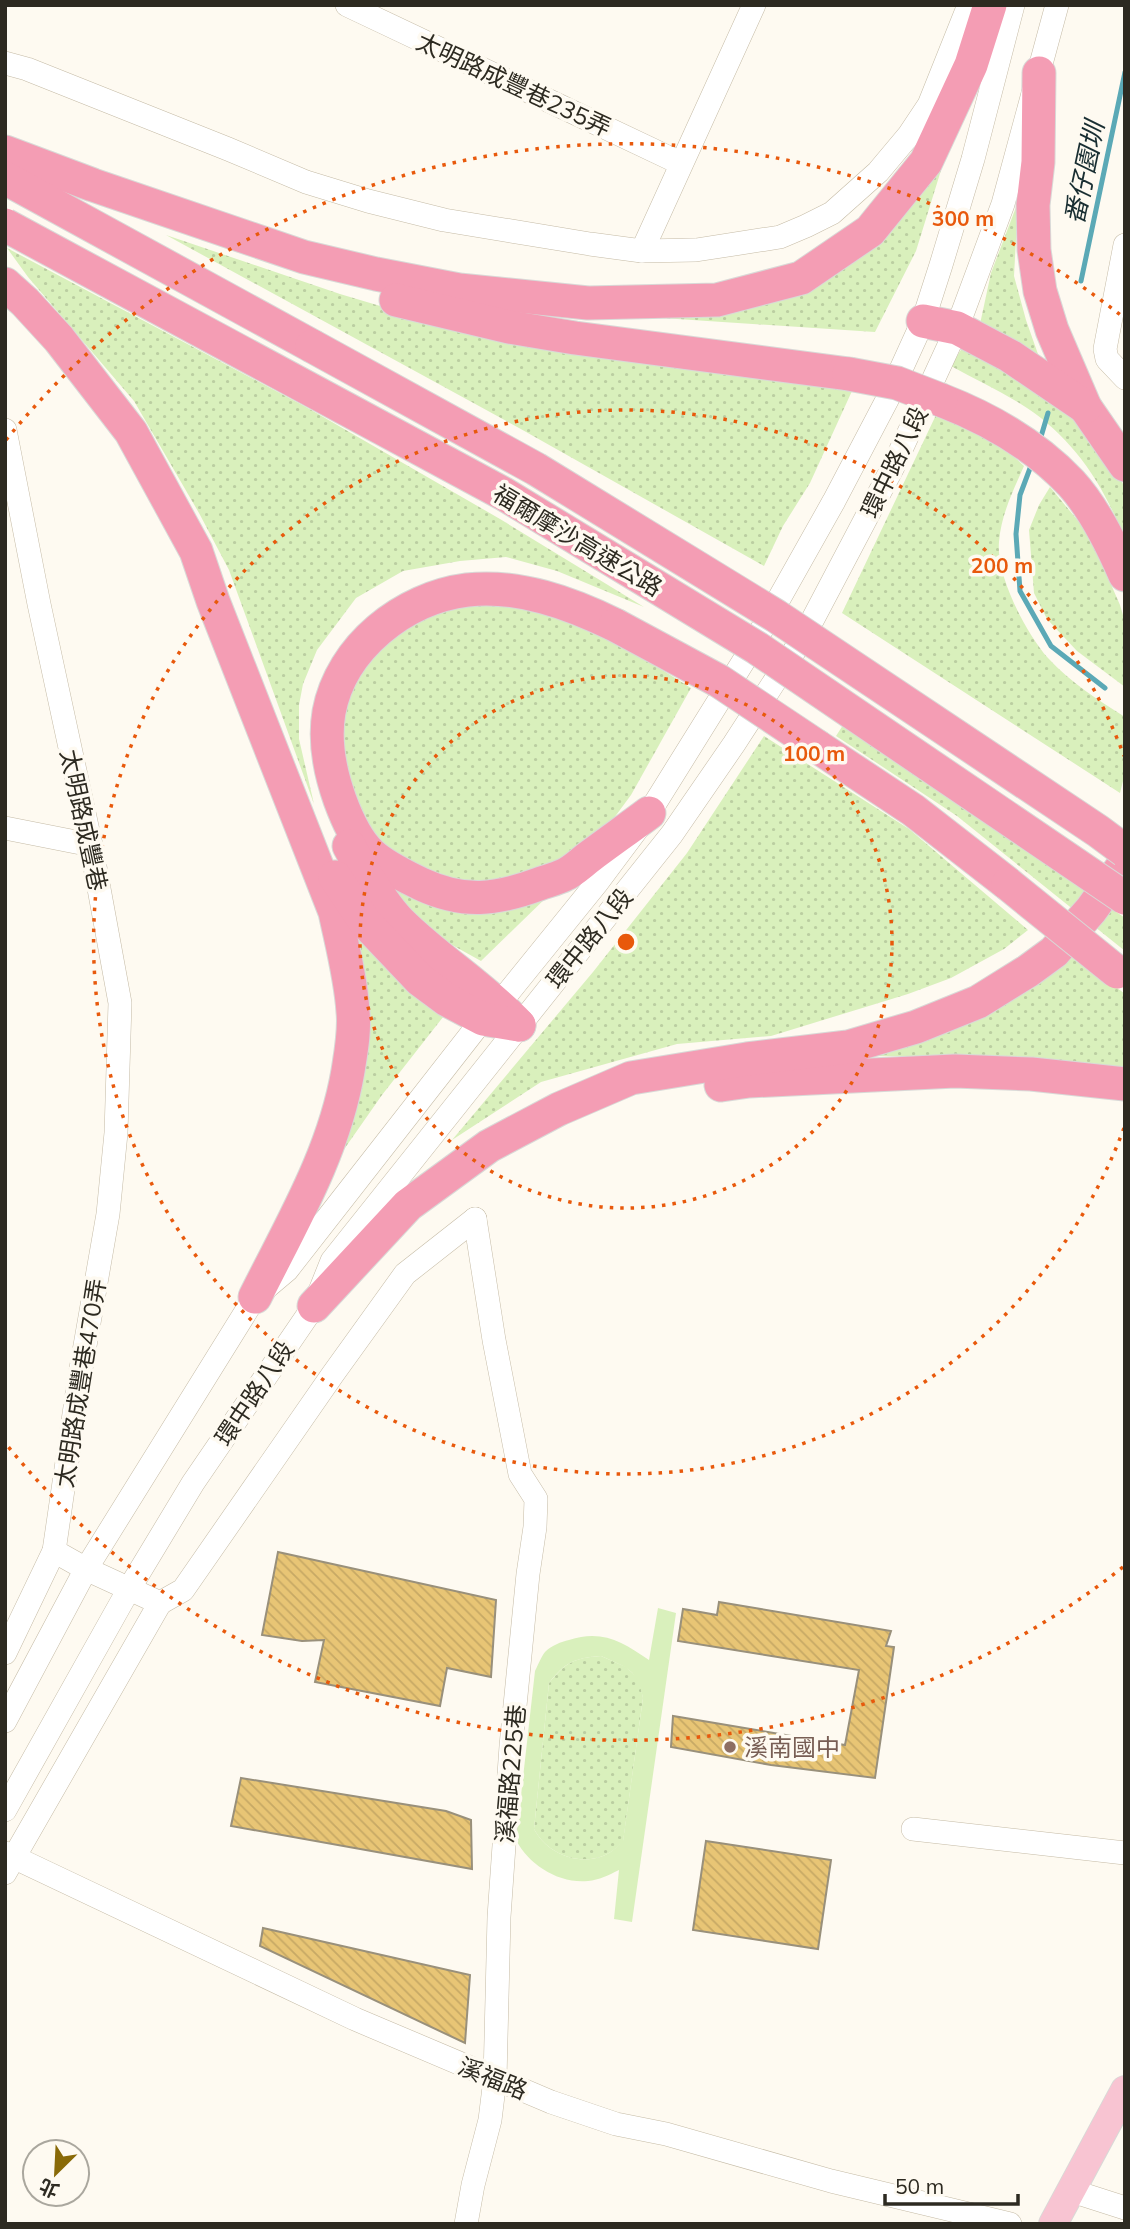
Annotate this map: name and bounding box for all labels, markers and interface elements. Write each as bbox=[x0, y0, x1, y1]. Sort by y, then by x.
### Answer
street label: 太明路成豐巷235弄 bbox=[412, 26, 616, 142]
water label: 番仔園圳 bbox=[1057, 115, 1112, 227]
text: 300 m bbox=[932, 205, 994, 231]
street label: 環中路八段 bbox=[854, 401, 934, 523]
street label: 福爾摩沙高速公路 bbox=[488, 478, 668, 602]
text: 200 m bbox=[971, 552, 1033, 578]
text: 100 m bbox=[783, 740, 845, 766]
street label: 太明路成豐巷 bbox=[54, 746, 114, 894]
street label: 環中路八段 bbox=[540, 882, 638, 994]
centre of rings bbox=[614, 930, 638, 954]
street label: 太明路成豐巷470弄 bbox=[49, 1276, 111, 1490]
street label: 環中路八段 bbox=[208, 1335, 300, 1451]
street label: 溪福路225巷 bbox=[489, 1703, 531, 1845]
place label: 溪南國中 bbox=[744, 1732, 840, 1762]
marker: 溪南國中 bbox=[722, 1739, 738, 1755]
street label: 溪福路 bbox=[454, 2051, 532, 2105]
north arrow bbox=[21, 2138, 91, 2208]
scale bar bbox=[885, 2162, 1018, 2206]
text: 50 m bbox=[895, 2173, 944, 2199]
text: 北 bbox=[36, 2174, 63, 2203]

